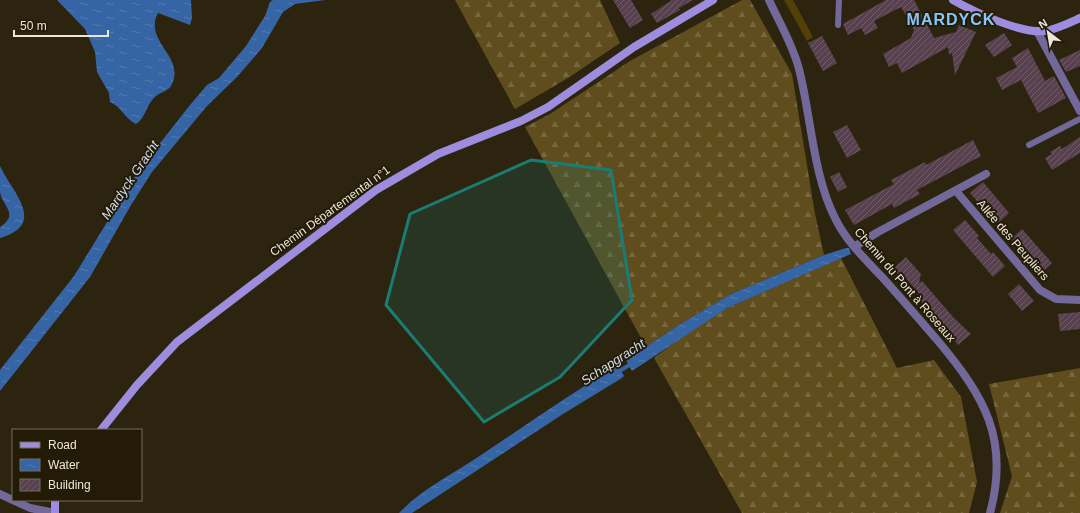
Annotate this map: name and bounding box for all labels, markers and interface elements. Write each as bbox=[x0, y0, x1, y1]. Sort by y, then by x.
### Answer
district label: MARDYCK bbox=[907, 11, 995, 28]
scale bar bbox=[14, 12, 108, 38]
north arrow bbox=[1028, 12, 1068, 52]
text: N bbox=[1036, 16, 1049, 31]
text: 50 m bbox=[20, 19, 47, 33]
water label: Mardyck Gracht bbox=[98, 137, 163, 222]
street label: Chemin Départemental n°1 bbox=[267, 163, 393, 259]
street label: Allée des Peupliers bbox=[974, 197, 1052, 283]
street label: Chemin du Pont à Roseaux bbox=[852, 225, 958, 345]
water label: Schapgracht bbox=[578, 335, 649, 388]
legend bbox=[12, 429, 142, 501]
text: Road bbox=[48, 438, 77, 452]
text: Water bbox=[48, 458, 80, 472]
text: Building bbox=[48, 478, 91, 492]

